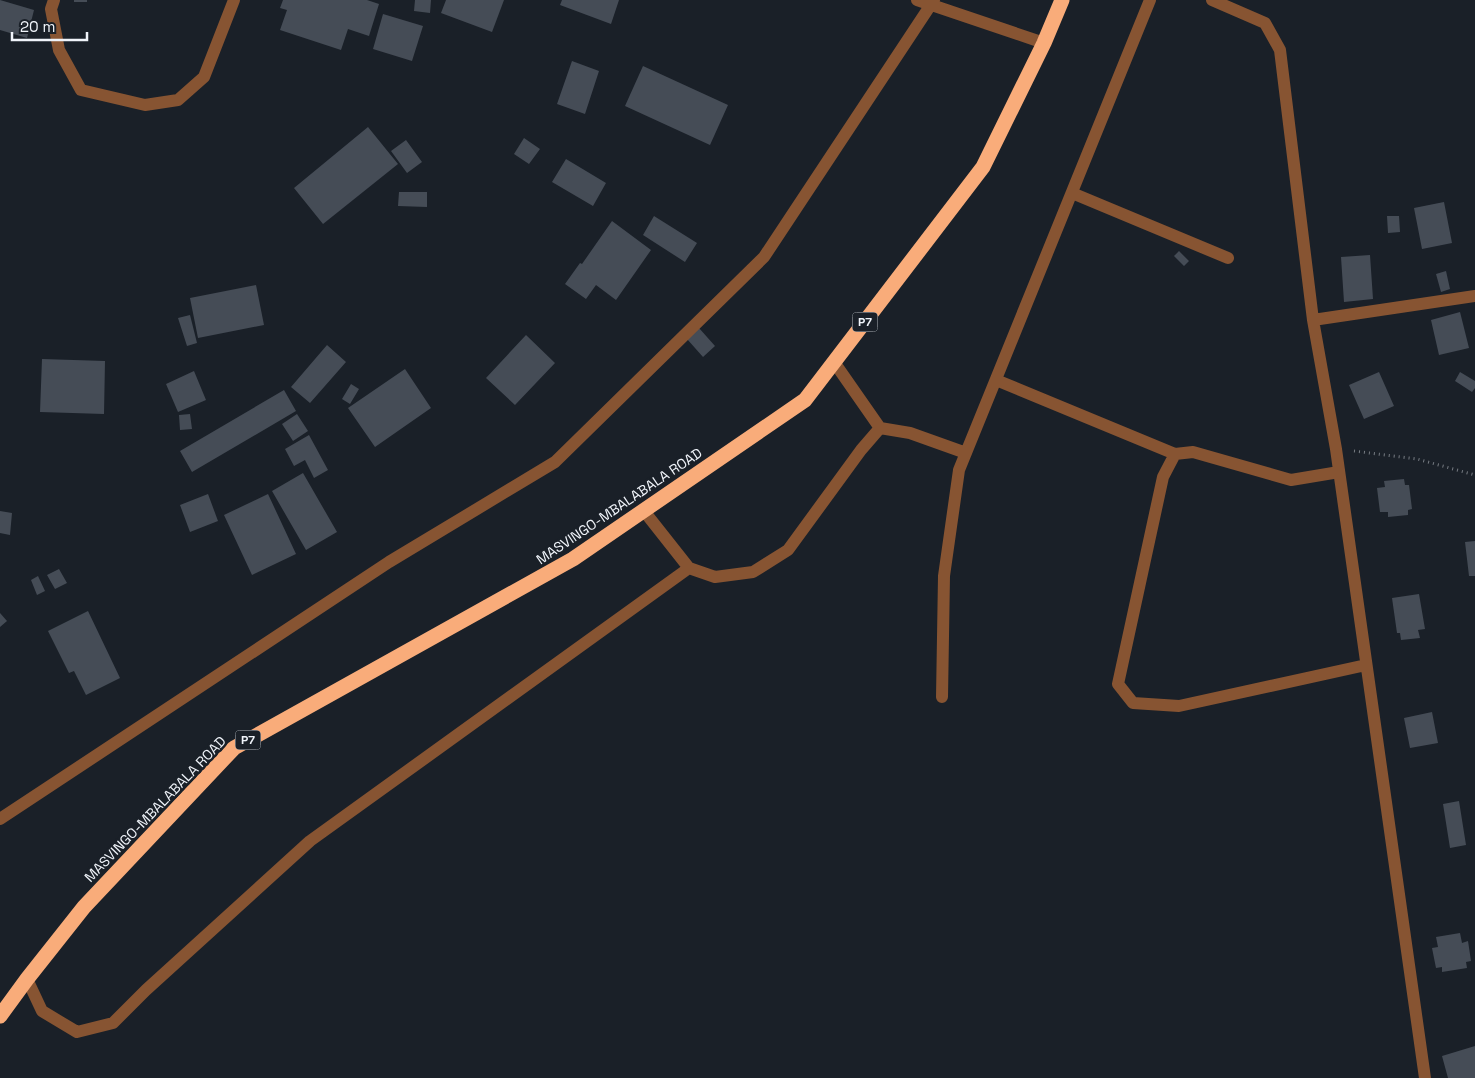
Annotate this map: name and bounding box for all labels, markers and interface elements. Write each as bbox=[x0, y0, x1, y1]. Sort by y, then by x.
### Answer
scale bar bbox=[12, 10, 88, 42]
text: 20 m bbox=[20, 17, 55, 36]
road number: P7 bbox=[852, 313, 878, 332]
street label: MASVINGO-MBALABALA ROAD bbox=[533, 444, 705, 568]
road number: P7 bbox=[236, 730, 260, 750]
street label: MASVINGO-MBALABALA ROAD bbox=[80, 732, 230, 886]

